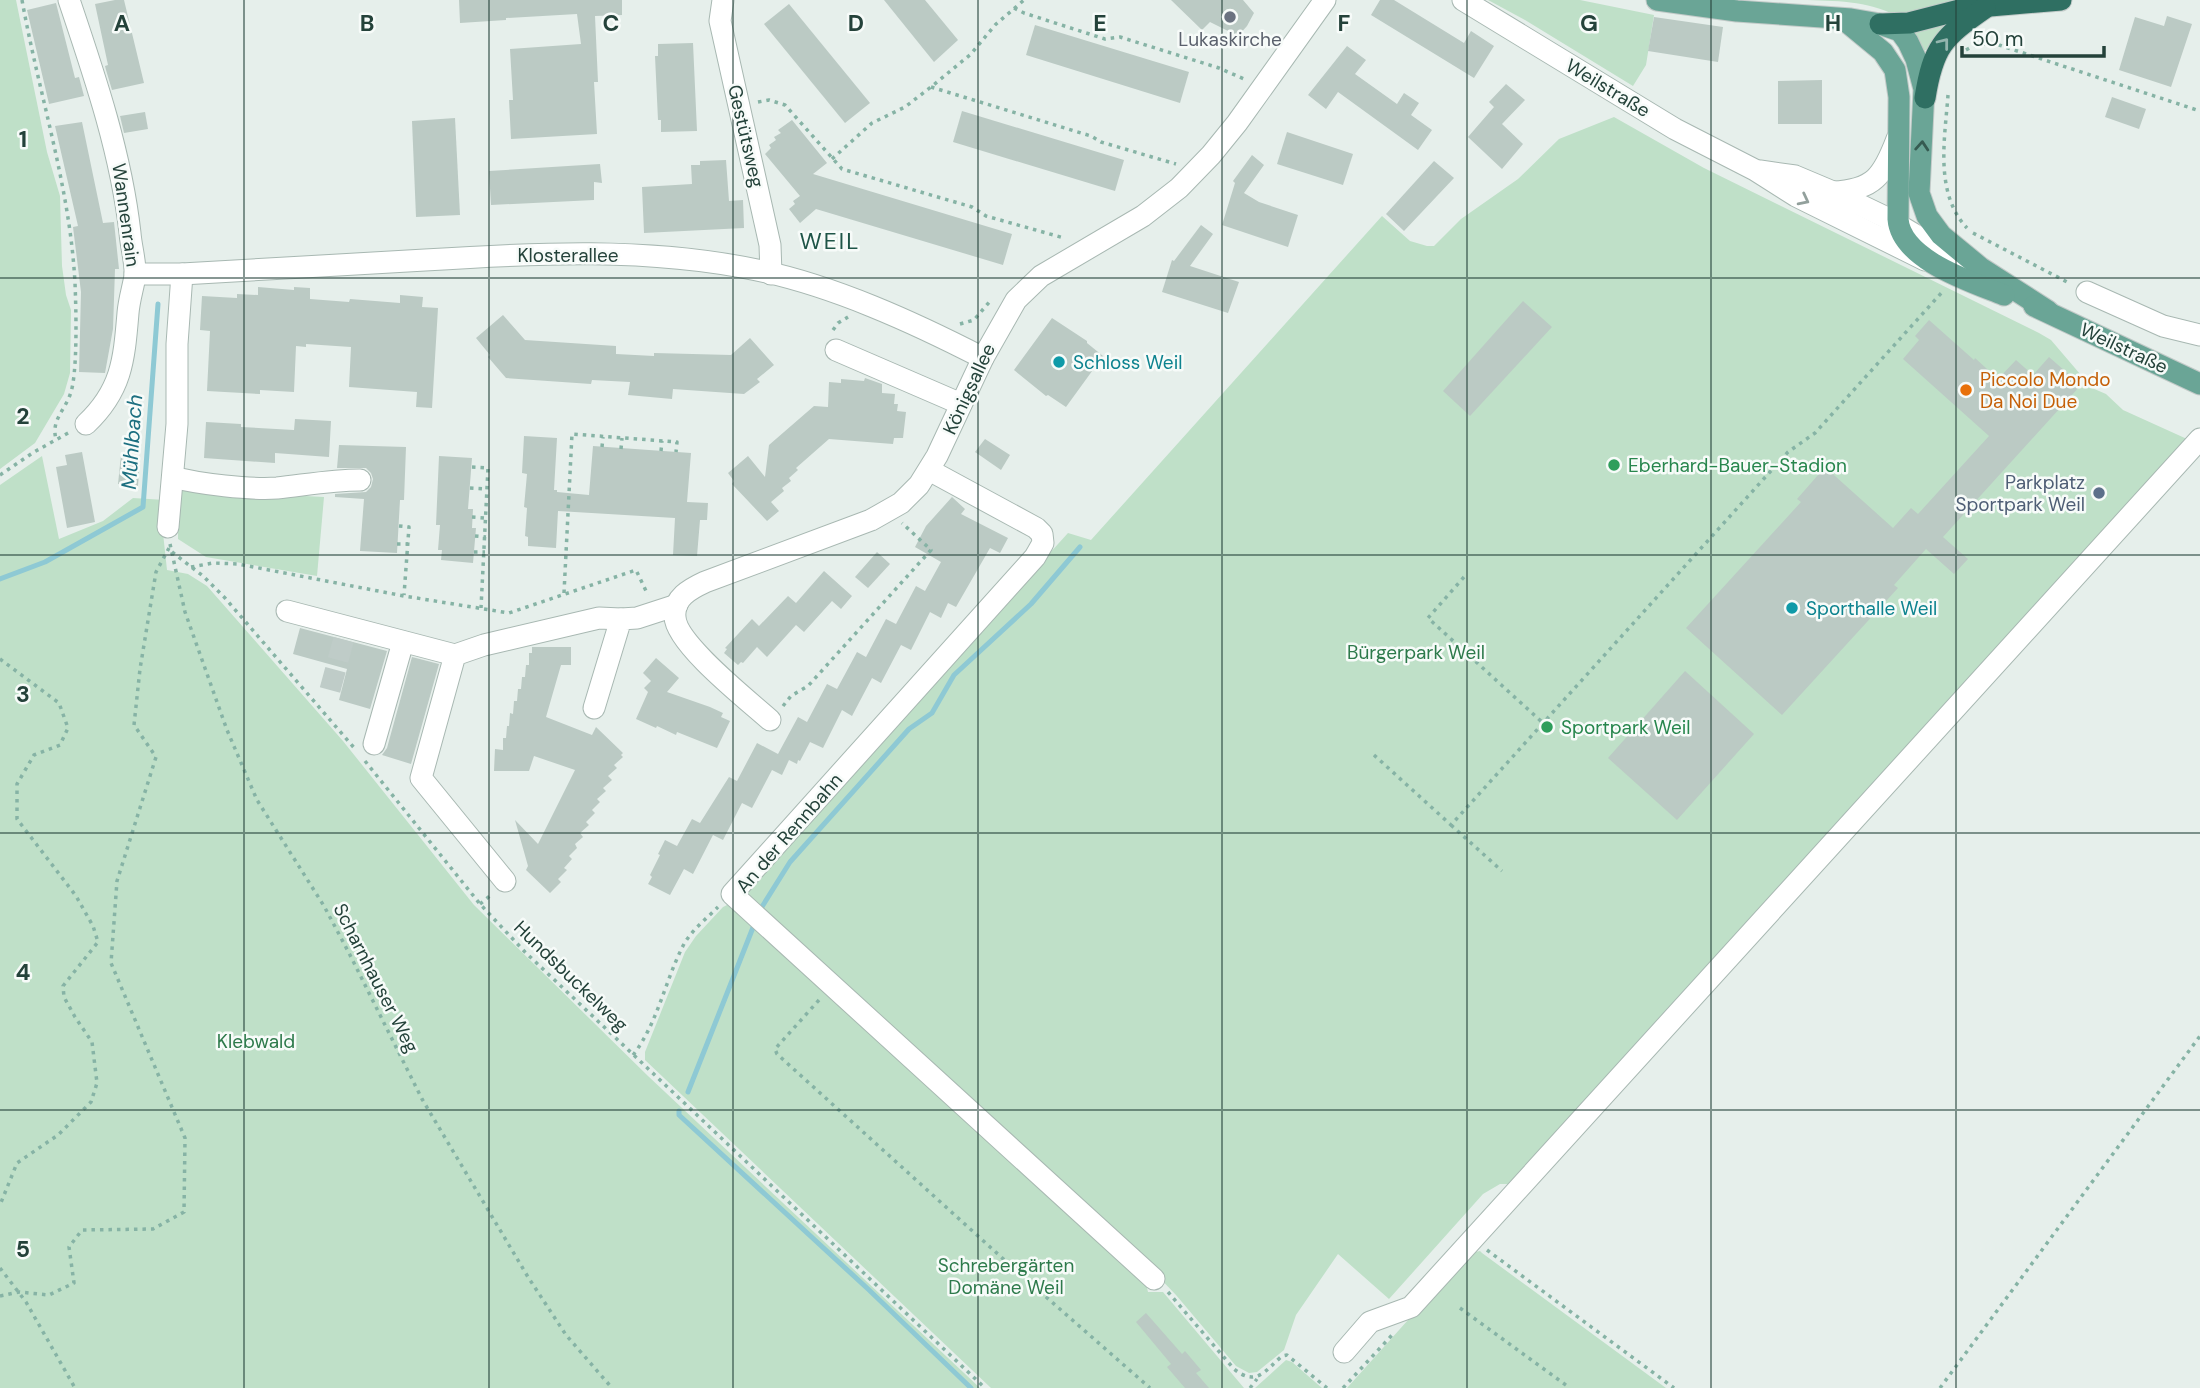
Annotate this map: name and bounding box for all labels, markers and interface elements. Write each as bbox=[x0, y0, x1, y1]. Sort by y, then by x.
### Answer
text: A bbox=[114, 8, 130, 38]
text: B bbox=[360, 8, 374, 38]
text: C bbox=[603, 8, 619, 38]
text: D bbox=[848, 8, 864, 38]
text: E bbox=[1093, 8, 1107, 38]
text: F bbox=[1338, 8, 1351, 38]
text: G bbox=[1580, 8, 1598, 38]
text: H bbox=[1825, 8, 1841, 38]
marker: Lukaskirche bbox=[1222, 9, 1238, 25]
scale bar bbox=[1962, 14, 2104, 58]
text: 50 m bbox=[1972, 25, 2023, 53]
place label: Lukaskirche bbox=[1178, 27, 1282, 52]
one-way arrow bbox=[1935, 38, 1948, 51]
street label: Weilstraße bbox=[1561, 53, 1655, 123]
street label: Gestütsweg bbox=[722, 82, 770, 190]
text: 1 bbox=[19, 124, 27, 154]
one-way arrow bbox=[1914, 140, 1929, 151]
street label: Wannenrain bbox=[106, 162, 146, 268]
one-way arrow bbox=[1797, 191, 1809, 205]
district label: WEIL bbox=[800, 226, 860, 256]
street label: Klosterallee bbox=[517, 243, 619, 268]
street label: Weilstraße bbox=[2076, 317, 2172, 379]
street label: Königsallee bbox=[937, 339, 1001, 439]
place label: Schloss Weil bbox=[1073, 350, 1182, 375]
marker: Schloss Weil bbox=[1051, 354, 1067, 370]
place label: Piccolo Mondo Da Noi Due bbox=[1980, 367, 2110, 414]
marker: Piccolo Mondo Da Noi Due bbox=[1958, 382, 1974, 398]
water label: Mühlbach bbox=[115, 393, 149, 491]
text: 2 bbox=[16, 401, 30, 431]
place label: Eberhard-Bauer-Stadion bbox=[1628, 453, 1847, 478]
marker: Eberhard-Bauer-Stadion bbox=[1606, 457, 1622, 473]
place label: Parkplatz Sportpark Weil bbox=[1955, 470, 2085, 517]
marker: Parkplatz Sportpark Weil bbox=[2091, 485, 2107, 501]
place label: Sporthalle Weil bbox=[1806, 596, 1937, 621]
marker: Sporthalle Weil bbox=[1784, 600, 1800, 616]
park label: Bürgerpark Weil bbox=[1347, 640, 1485, 665]
text: 3 bbox=[16, 679, 30, 709]
place label: Sportpark Weil bbox=[1561, 715, 1691, 740]
marker: Sportpark Weil bbox=[1539, 719, 1555, 735]
street label: An der Rennbahn bbox=[730, 768, 848, 898]
street label: Scharnhauser Weg bbox=[328, 899, 425, 1057]
street label: Hundsbuckelweg bbox=[509, 915, 634, 1037]
text: 4 bbox=[16, 957, 31, 987]
park label: Klebwald bbox=[217, 1029, 295, 1054]
text: 5 bbox=[16, 1234, 30, 1264]
park label: Schrebergärten Domäne Weil bbox=[938, 1253, 1074, 1300]

